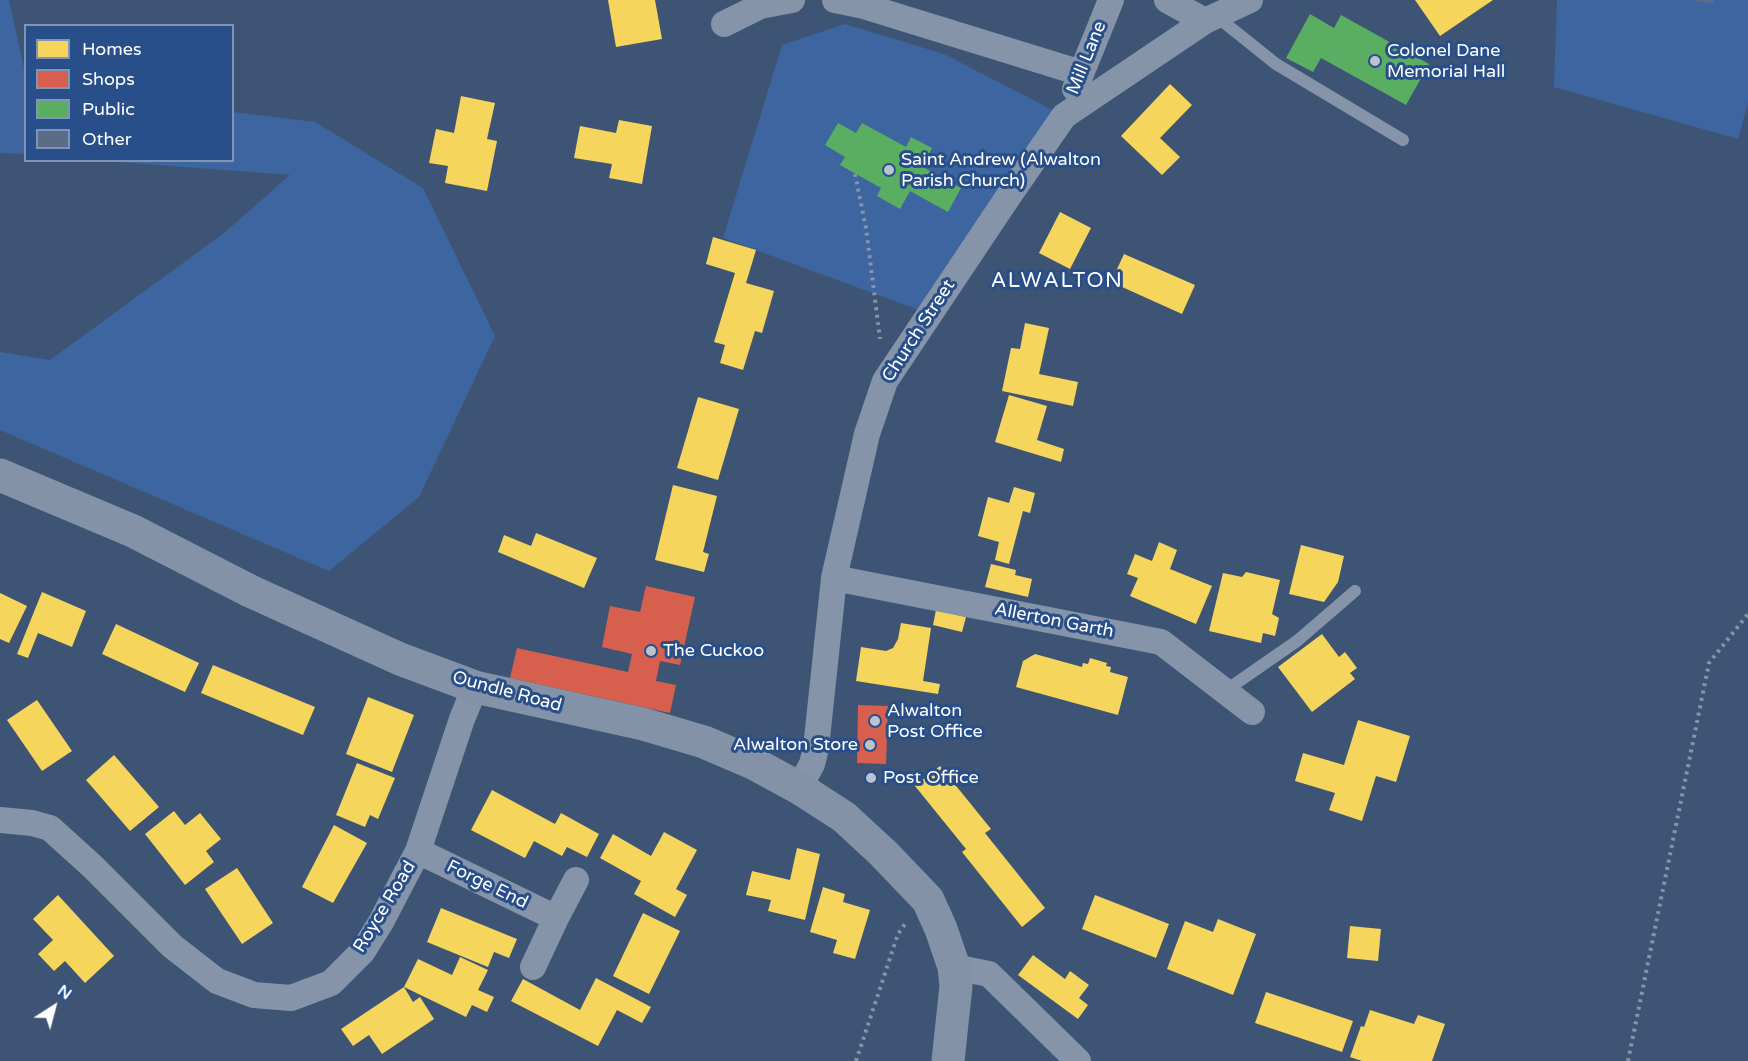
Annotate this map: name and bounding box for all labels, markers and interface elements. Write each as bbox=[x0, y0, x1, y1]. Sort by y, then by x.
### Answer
street label: Mill Lane bbox=[1063, 18, 1111, 98]
legend bbox=[24, 24, 234, 162]
text: Homes bbox=[82, 38, 142, 60]
place label: Colonel Dane Memorial Hall bbox=[1387, 40, 1505, 82]
marker: Colonel Dane Memorial Hall bbox=[1368, 54, 1382, 68]
text: Shops bbox=[82, 68, 135, 90]
text: Public bbox=[82, 98, 135, 120]
text: Other bbox=[82, 128, 132, 150]
place label: Saint Andrew (Alwalton Parish Church) bbox=[901, 149, 1101, 192]
marker: Saint Andrew (Alwalton Parish Church) bbox=[882, 163, 896, 177]
district label: ALWALTON bbox=[991, 268, 1123, 294]
street label: Church Street bbox=[878, 276, 960, 386]
street label: Allerton Garth bbox=[992, 599, 1116, 643]
place label: The Cuckoo bbox=[663, 640, 764, 662]
marker: The Cuckoo bbox=[644, 644, 658, 658]
street label: Oundle Road bbox=[450, 667, 564, 717]
place label: Alwalton Post Office bbox=[887, 700, 983, 742]
marker: Alwalton Post Office bbox=[868, 714, 882, 728]
place label: Alwalton Store bbox=[733, 734, 858, 756]
marker: Alwalton Store bbox=[863, 738, 877, 752]
place label: Post Office bbox=[883, 767, 979, 789]
marker: Post Office bbox=[864, 771, 878, 785]
street label: Forge End bbox=[443, 856, 531, 914]
street label: Royce Road bbox=[349, 857, 421, 957]
north arrow bbox=[24, 977, 84, 1037]
text: N bbox=[53, 981, 76, 1004]

